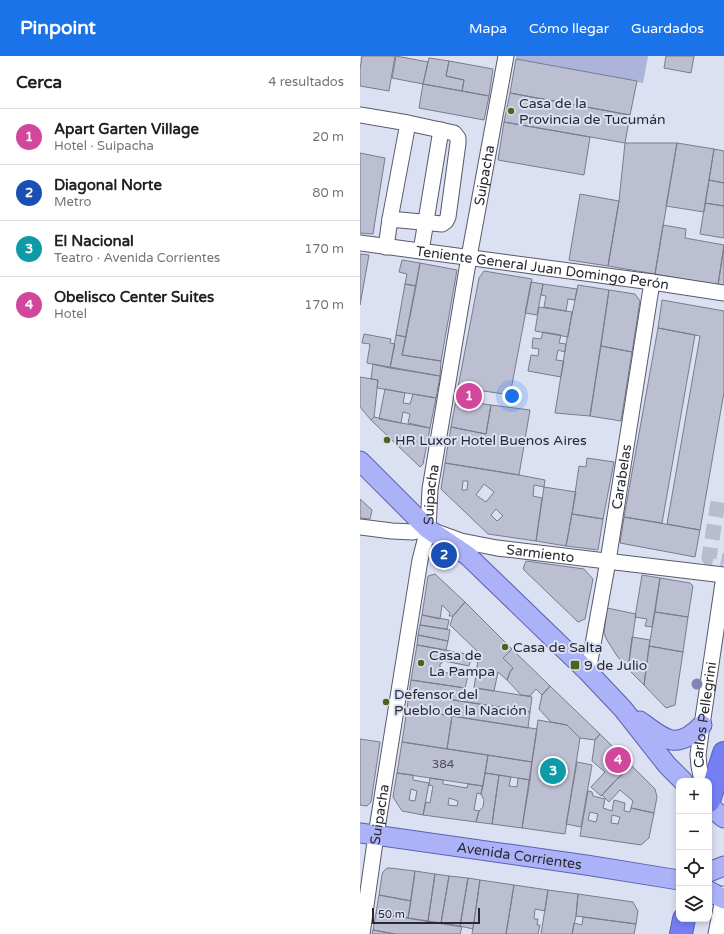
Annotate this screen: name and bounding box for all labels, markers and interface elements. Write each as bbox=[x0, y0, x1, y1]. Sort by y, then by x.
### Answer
text: Pinpoint bbox=[20, 17, 96, 39]
text: Mapa bbox=[469, 20, 507, 37]
text: Cómo llegar bbox=[529, 20, 609, 37]
text: Guardados bbox=[631, 20, 704, 37]
text: Cerca bbox=[16, 72, 62, 93]
text: 4 resultados bbox=[268, 74, 344, 90]
place label: Casa de la Provincia de Tucumán bbox=[519, 95, 666, 128]
marker: Casa de la Provincia de Tucumán bbox=[506, 106, 516, 116]
text: Apart Garten Village bbox=[54, 120, 199, 138]
text: 1 bbox=[25, 129, 33, 145]
text: 20 m bbox=[312, 129, 344, 145]
text: Hotel · Suipacha bbox=[54, 138, 154, 154]
street label: Suipacha bbox=[471, 144, 498, 207]
text: Diagonal Norte bbox=[54, 176, 162, 194]
text: 2 bbox=[25, 185, 33, 201]
text: 80 m bbox=[312, 185, 344, 201]
text: Metro bbox=[54, 194, 91, 210]
text: El Nacional bbox=[54, 232, 134, 250]
text: 3 bbox=[25, 241, 33, 257]
text: 170 m bbox=[304, 241, 344, 257]
street label: Teniente General Juan Domingo Perón bbox=[415, 243, 670, 293]
text: Teatro · Avenida Corrientes bbox=[54, 250, 220, 266]
text: Obelisco Center Suites bbox=[54, 288, 214, 306]
text: 4 bbox=[25, 297, 33, 313]
text: 170 m bbox=[304, 297, 344, 313]
text: Hotel bbox=[54, 306, 87, 322]
pin: 1 bbox=[456, 381, 482, 411]
your location bbox=[502, 386, 522, 406]
place label: HR Luxor Hotel Buenos Aires bbox=[395, 432, 587, 449]
marker: HR Luxor Hotel Buenos Aires bbox=[382, 435, 392, 445]
street label: Carabelas bbox=[608, 443, 635, 511]
street label: Suipacha bbox=[420, 463, 443, 526]
pin: 2 bbox=[431, 540, 457, 570]
street label: Sarmiento bbox=[505, 541, 575, 566]
place label: Casa de Salta bbox=[513, 639, 602, 656]
marker: Casa de Salta bbox=[500, 642, 510, 652]
place label: Casa de La Pampa bbox=[429, 647, 495, 680]
place label: 9 de Julio bbox=[584, 657, 647, 674]
marker: Casa de La Pampa bbox=[416, 658, 426, 668]
marker: 9 de Julio bbox=[569, 659, 581, 671]
street label: Carlos Pellegrini bbox=[690, 661, 720, 769]
place label: Defensor del Pueblo de la Nación bbox=[394, 686, 527, 719]
marker: Defensor del Pueblo de la Nación bbox=[381, 697, 391, 707]
pin: 4 bbox=[605, 745, 631, 775]
pin: 3 bbox=[540, 756, 566, 786]
house number: 384 bbox=[432, 757, 455, 771]
map controls bbox=[676, 778, 712, 922]
button: + bbox=[676, 778, 712, 814]
street label: Suipacha bbox=[367, 783, 393, 846]
button: − bbox=[676, 814, 712, 850]
street label: Avenida Corrientes bbox=[456, 839, 583, 873]
button: locate bbox=[676, 850, 712, 886]
button: layers bbox=[676, 886, 712, 922]
scale bar bbox=[372, 906, 480, 925]
text: 50 m bbox=[378, 908, 405, 921]

